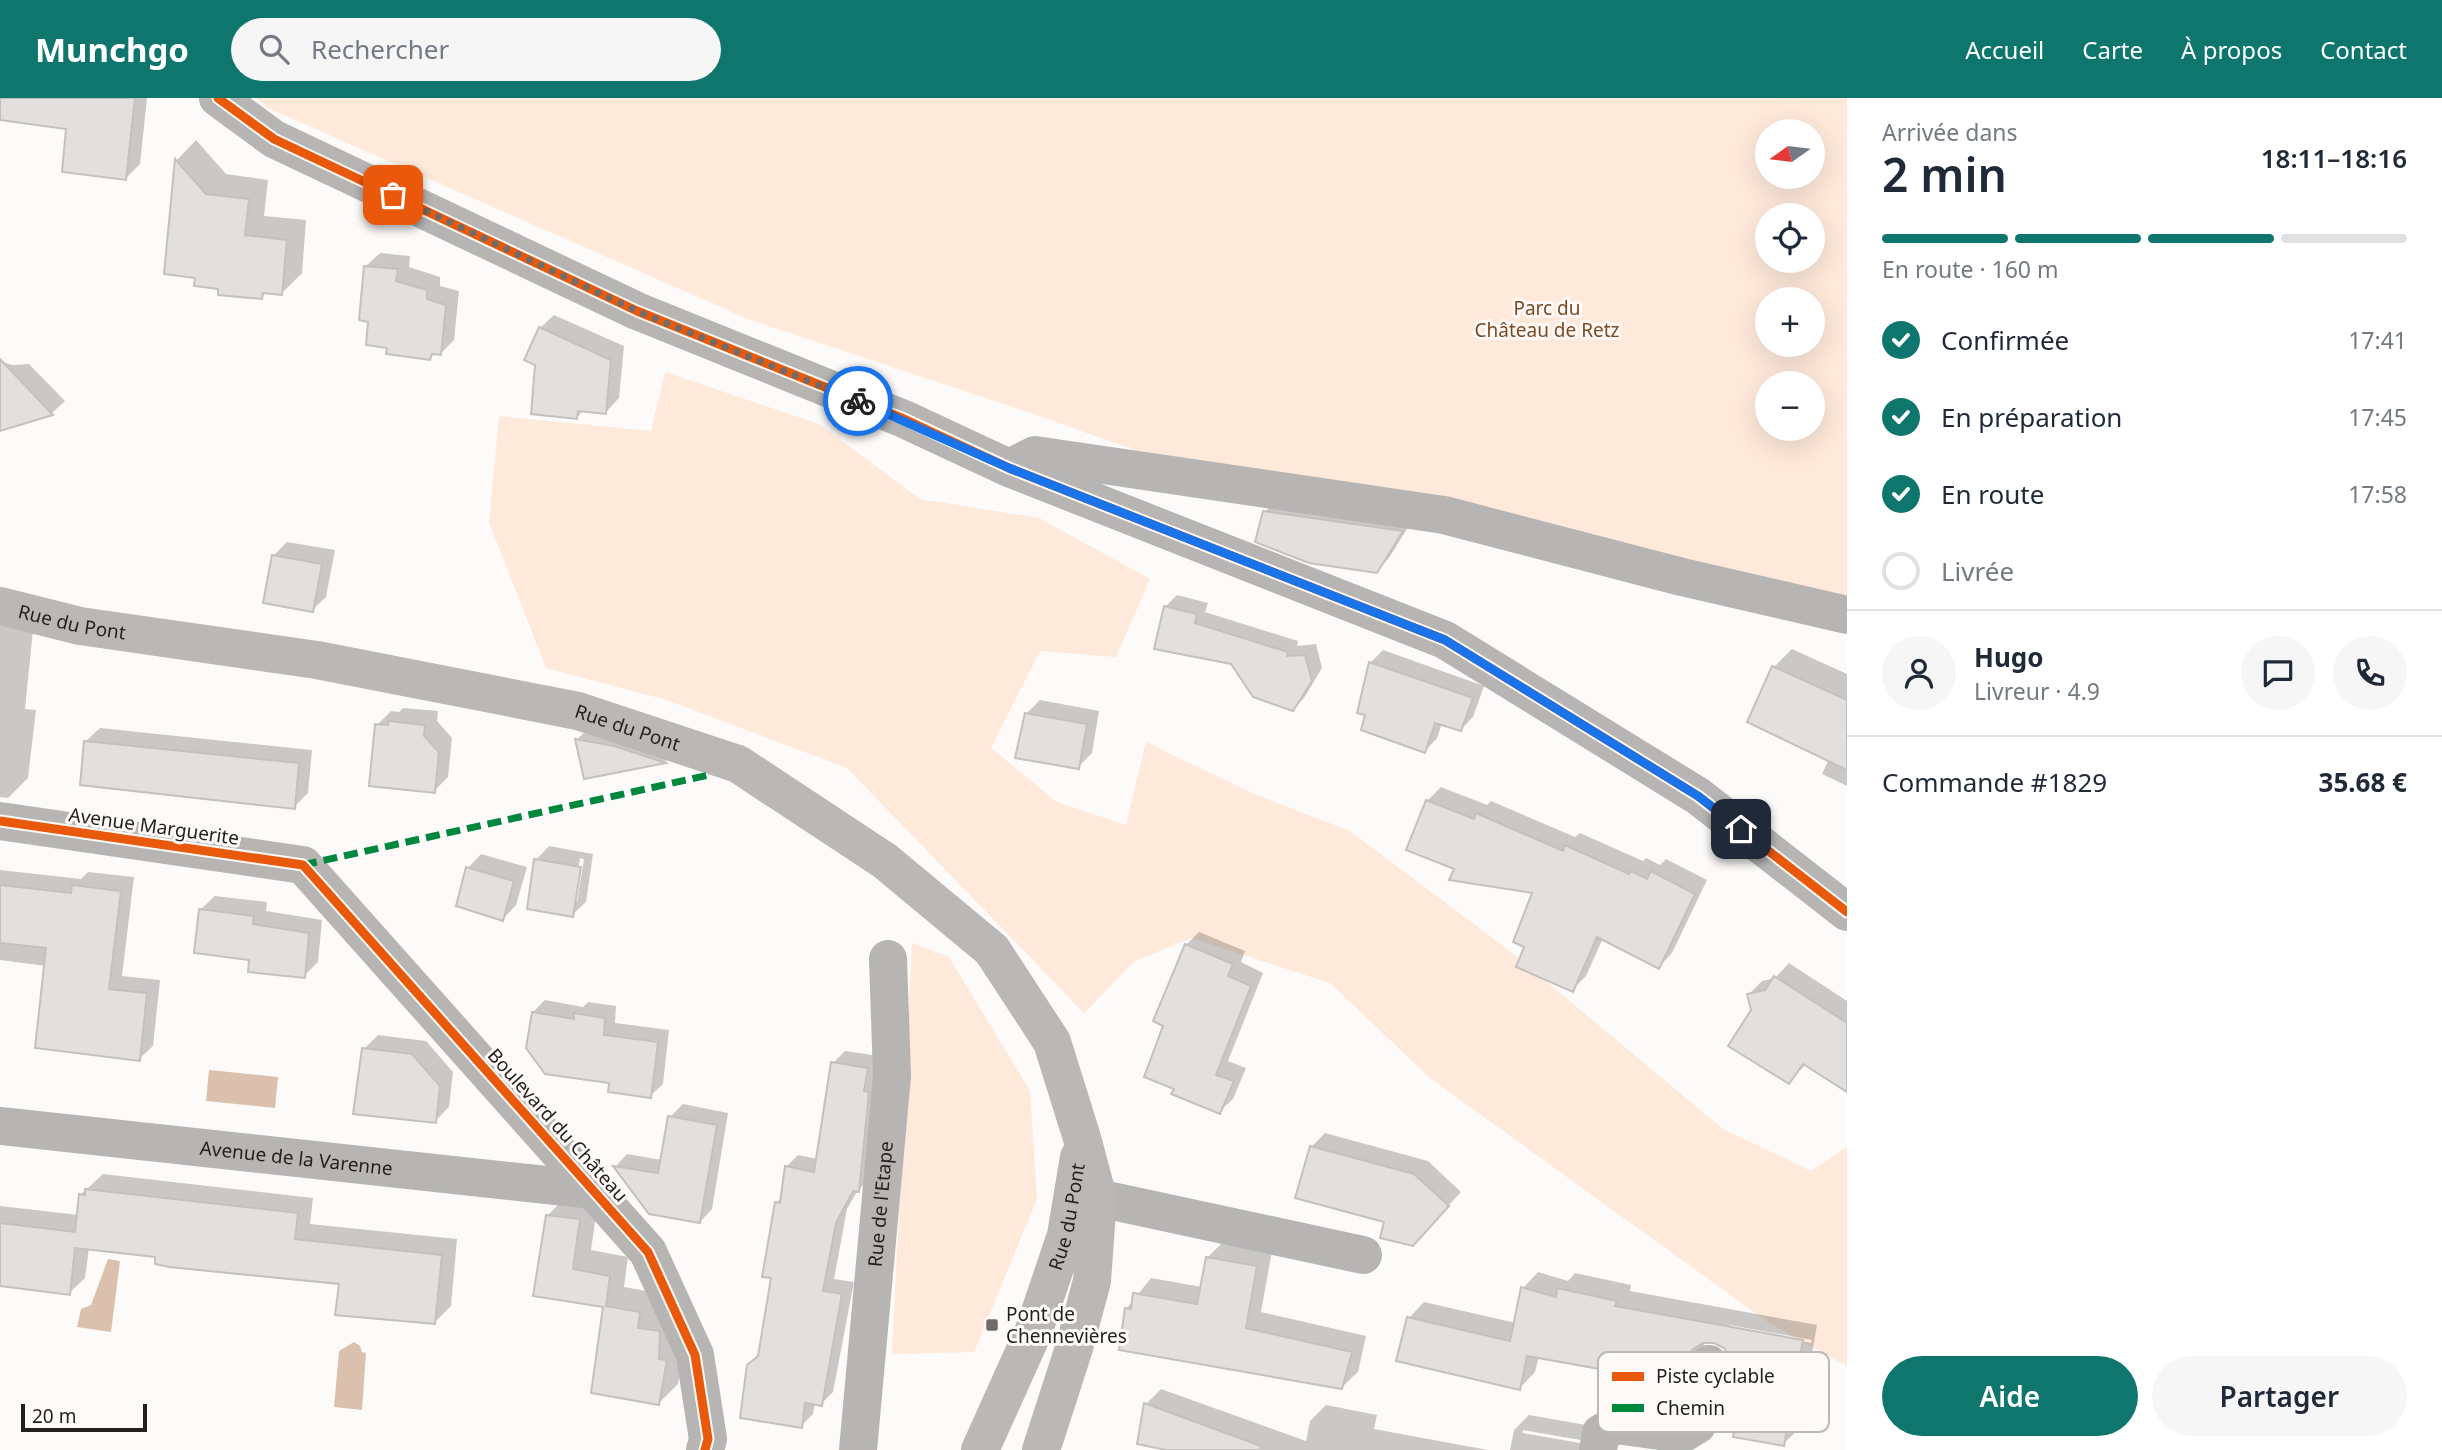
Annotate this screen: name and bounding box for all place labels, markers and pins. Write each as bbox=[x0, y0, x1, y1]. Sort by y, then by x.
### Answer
pin bbox=[363, 165, 423, 225]
pin bbox=[1711, 799, 1771, 859]
place label: Pont de Chennevières bbox=[1006, 1301, 1127, 1349]
marker: Pont de Chennevières bbox=[984, 1317, 1000, 1333]

